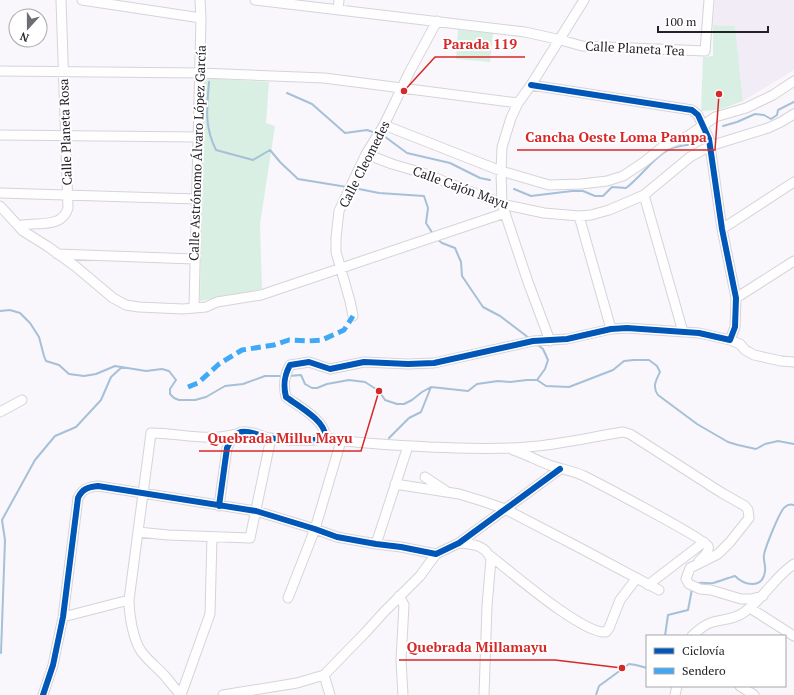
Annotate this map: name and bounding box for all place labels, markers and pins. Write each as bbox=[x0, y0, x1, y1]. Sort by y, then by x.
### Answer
callout: Parada 119 bbox=[435, 31, 525, 57]
callout: Cancha Oeste Loma Pampa bbox=[517, 124, 715, 150]
callout: Quebrada Millu Mayu bbox=[199, 425, 361, 451]
callout: Quebrada Millamayu bbox=[399, 634, 555, 660]

